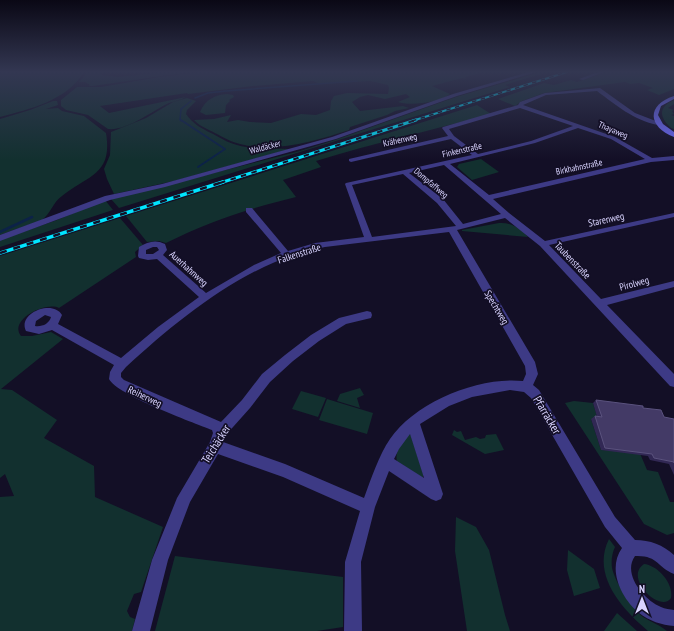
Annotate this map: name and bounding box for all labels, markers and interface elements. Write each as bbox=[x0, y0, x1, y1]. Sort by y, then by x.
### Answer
street label: Thayaweg bbox=[597, 118, 630, 141]
street label: Krähenweg bbox=[382, 130, 418, 149]
street label: Waldäcker bbox=[248, 137, 282, 156]
street label: Finkenstraße bbox=[441, 140, 483, 159]
street label: Birkhahnstraße bbox=[555, 156, 603, 177]
street label: Dompfaffweg bbox=[412, 165, 451, 200]
street label: Starenweg bbox=[587, 209, 625, 230]
street label: Taubenstraße bbox=[552, 239, 594, 282]
street label: Falkenstraße bbox=[276, 240, 322, 267]
street label: Auerhahnweg bbox=[167, 248, 211, 289]
street label: Pirolweg bbox=[618, 273, 650, 294]
street label: Spechtweg bbox=[481, 288, 512, 327]
street label: Reiherweg bbox=[126, 383, 164, 410]
street label: Pfarräcker bbox=[530, 393, 565, 437]
street label: Teichäcker bbox=[198, 421, 234, 466]
north arrow bbox=[622, 579, 662, 619]
text: N bbox=[639, 582, 645, 596]

